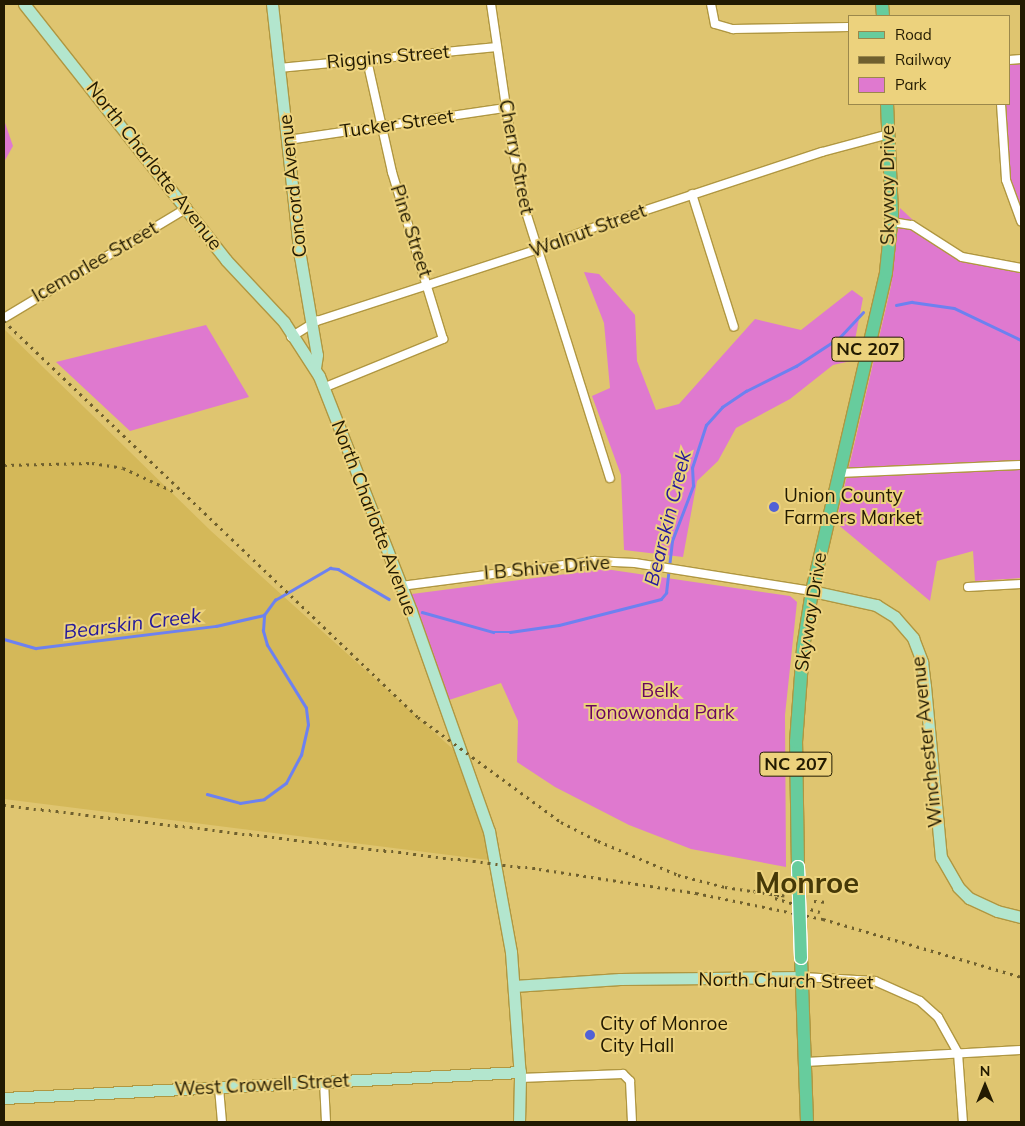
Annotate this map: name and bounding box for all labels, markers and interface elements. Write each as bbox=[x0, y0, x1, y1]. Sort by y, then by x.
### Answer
legend bbox=[848, 15, 1010, 105]
text: Road bbox=[895, 25, 932, 44]
street label: Riggins Street bbox=[326, 40, 450, 74]
text: Railway bbox=[895, 50, 951, 69]
text: Park bbox=[895, 75, 927, 94]
street label: North Charlotte Avenue bbox=[81, 77, 227, 255]
street label: Cherry Street bbox=[494, 98, 538, 216]
street label: Tucker Street bbox=[339, 105, 455, 143]
street label: Concord Avenue bbox=[274, 113, 312, 259]
street label: Skyway Drive bbox=[877, 125, 899, 245]
street label: Pine Street bbox=[385, 182, 437, 280]
street label: Walnut Street bbox=[527, 199, 649, 263]
street label: Icemorlee Street bbox=[28, 217, 162, 307]
road number: NC 207 bbox=[830, 334, 906, 364]
street label: North Charlotte Avenue bbox=[326, 417, 422, 619]
water label: Bearskin Creek bbox=[639, 448, 695, 588]
place label: Union County Farmers Market bbox=[784, 485, 922, 529]
marker: Union County Farmers Market bbox=[768, 501, 780, 513]
street label: I B Shive Drive bbox=[483, 551, 611, 585]
street label: Skyway Drive bbox=[790, 551, 832, 673]
water label: Bearskin Creek bbox=[62, 603, 202, 643]
street label: Winchester Avenue bbox=[907, 655, 947, 829]
park label: Belk Tonowonda Park bbox=[586, 680, 734, 724]
road number: NC 207 bbox=[758, 749, 834, 780]
district label: Monroe bbox=[755, 866, 859, 900]
street label: North Church Street bbox=[698, 968, 874, 994]
place label: City of Monroe City Hall bbox=[600, 1013, 728, 1057]
marker: City of Monroe City Hall bbox=[584, 1029, 596, 1041]
north arrow bbox=[960, 1061, 1010, 1111]
text: N bbox=[980, 1062, 990, 1080]
street label: West Crowell Street bbox=[174, 1069, 350, 1101]

